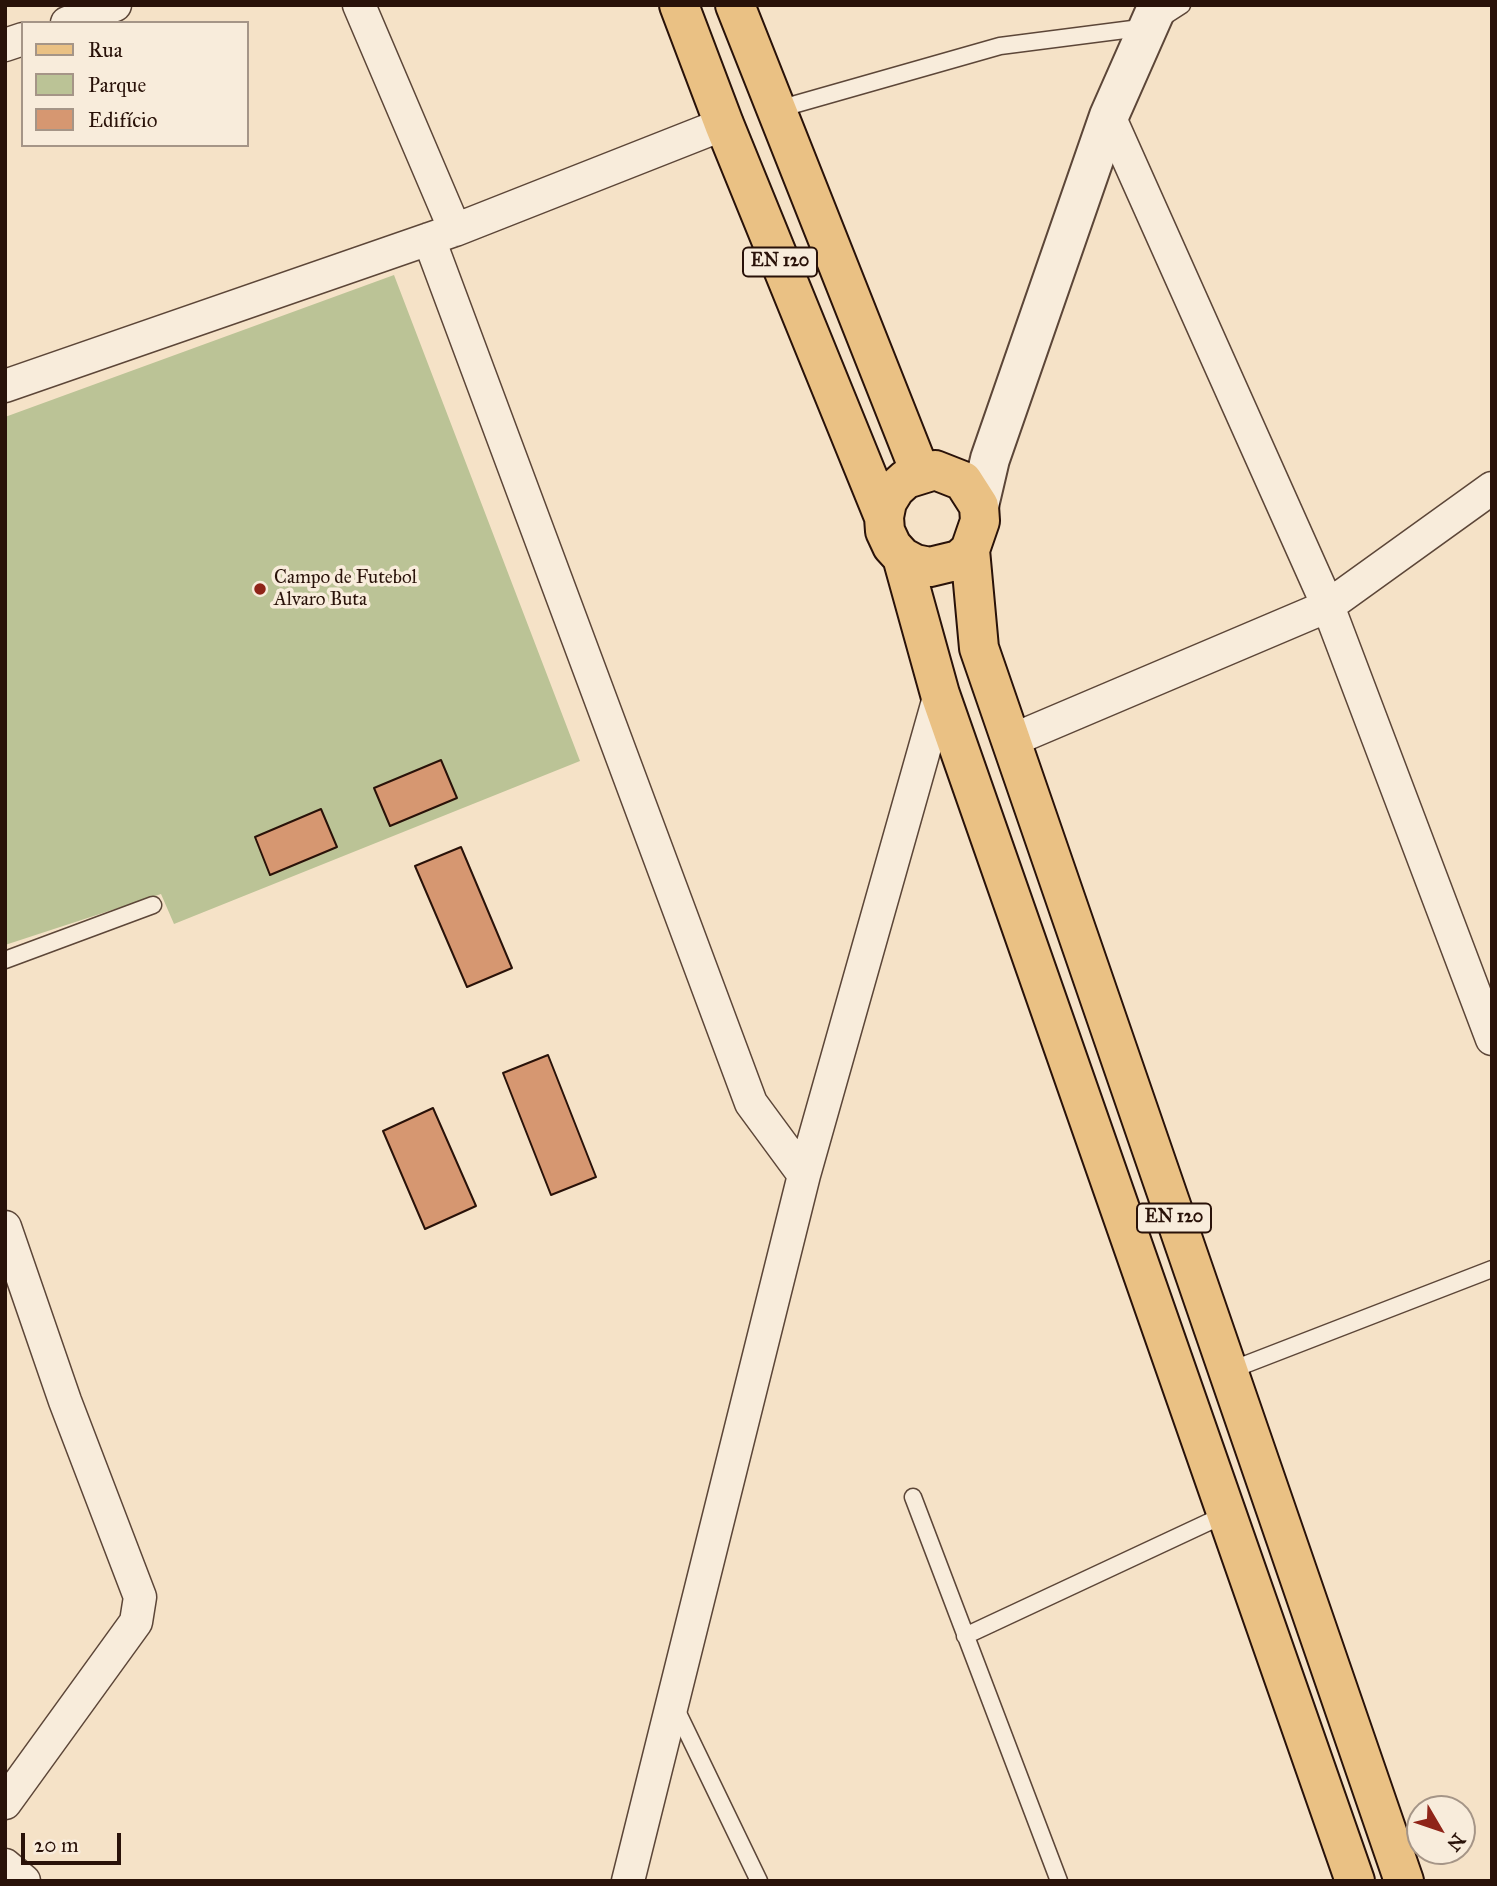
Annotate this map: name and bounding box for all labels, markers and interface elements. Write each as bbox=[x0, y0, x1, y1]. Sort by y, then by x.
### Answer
legend bbox=[21, 21, 248, 147]
text: Rua bbox=[88, 37, 123, 63]
text: Parque bbox=[88, 72, 146, 98]
text: Edifício bbox=[88, 107, 157, 133]
road number: EN 120 bbox=[743, 248, 817, 276]
place label: Campo de Futebol Alvaro Buta bbox=[274, 567, 417, 611]
marker: Campo de Futebol Alvaro Buta bbox=[252, 581, 268, 597]
road number: EN 120 bbox=[1137, 1204, 1211, 1232]
north arrow bbox=[1406, 1795, 1476, 1865]
scale bar bbox=[24, 1820, 124, 1864]
text: N bbox=[1442, 1829, 1470, 1856]
text: 20 m bbox=[34, 1832, 79, 1858]

